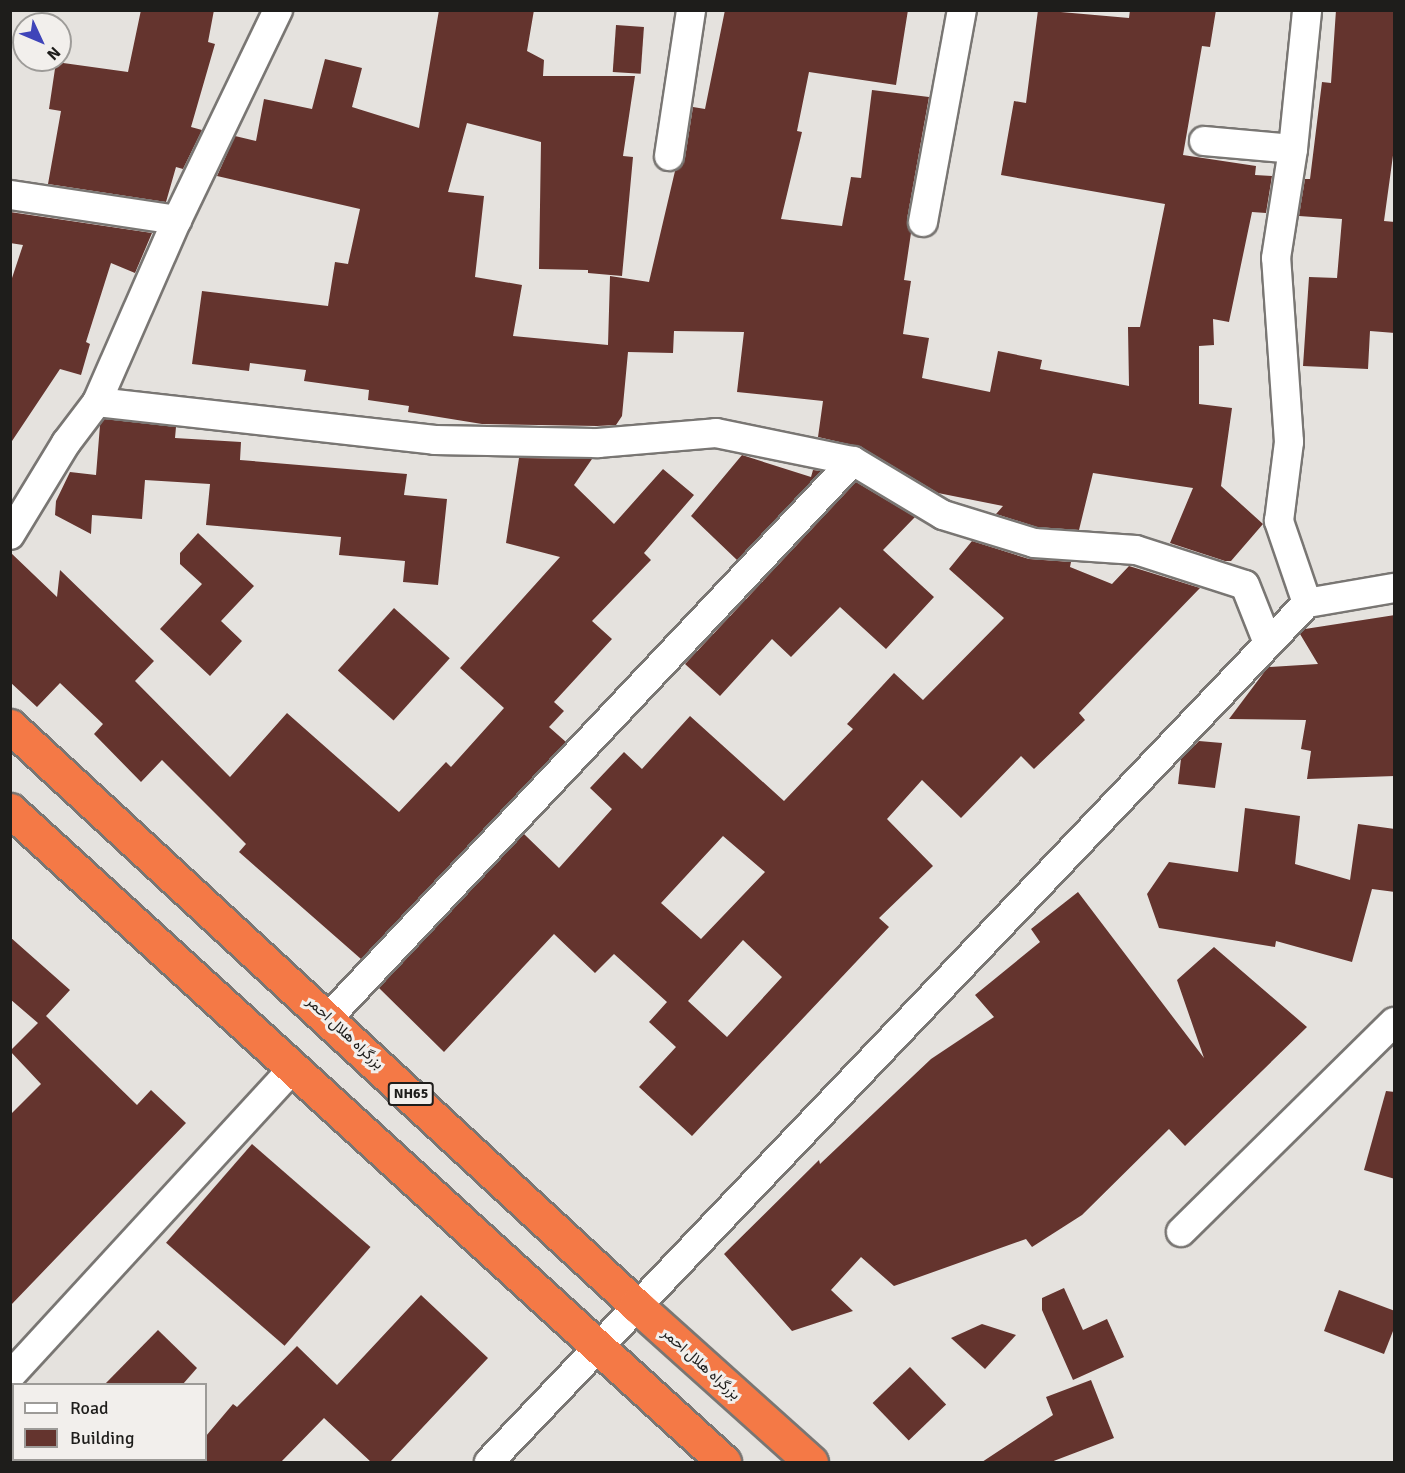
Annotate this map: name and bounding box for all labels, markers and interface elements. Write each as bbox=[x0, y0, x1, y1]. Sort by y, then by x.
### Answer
north arrow bbox=[12, 12, 72, 72]
text: N bbox=[42, 42, 65, 64]
street label: بزرگراه هلال احمر bbox=[303, 993, 387, 1073]
road number: NH65 bbox=[387, 1083, 435, 1105]
street label: بزرگراه هلال احمر bbox=[658, 1324, 744, 1404]
legend bbox=[12, 1383, 207, 1461]
text: Road bbox=[70, 1397, 109, 1419]
text: Building bbox=[70, 1427, 134, 1449]

